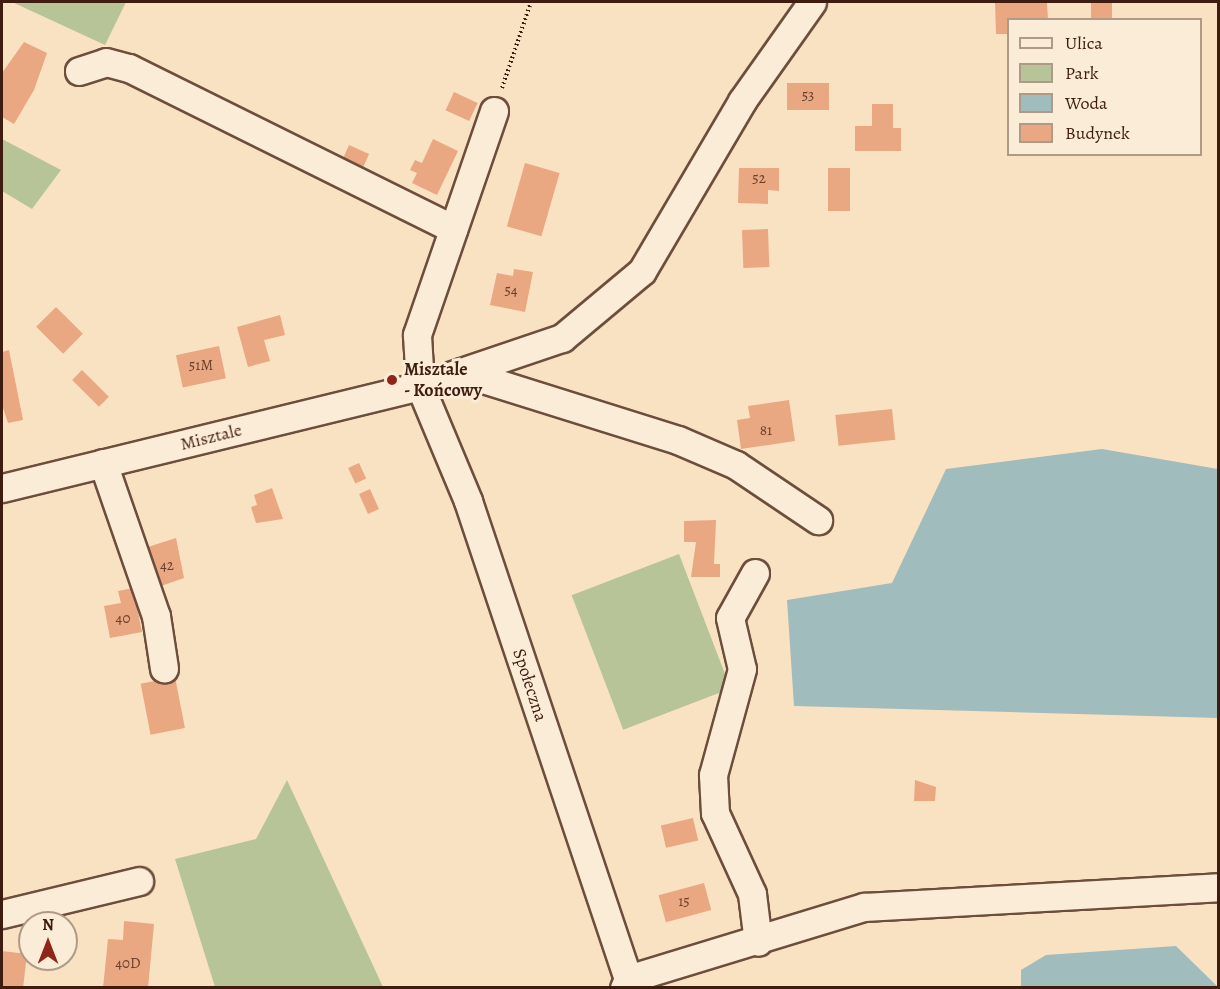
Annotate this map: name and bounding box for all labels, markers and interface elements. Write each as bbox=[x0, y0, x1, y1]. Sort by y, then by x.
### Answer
legend bbox=[1007, 18, 1202, 156]
text: Ulica bbox=[1065, 31, 1103, 55]
text: Park bbox=[1065, 61, 1099, 85]
house number: 53 bbox=[802, 87, 814, 105]
text: Woda bbox=[1065, 91, 1107, 115]
text: Budynek bbox=[1065, 121, 1130, 145]
house number: 52 bbox=[752, 170, 766, 188]
house number: 54 bbox=[504, 282, 518, 300]
house number: 51M bbox=[189, 357, 213, 375]
place label: Misztale - Końcowy bbox=[404, 359, 482, 401]
marker: Misztale - Końcowy bbox=[385, 373, 399, 387]
street label: Misztale bbox=[178, 419, 244, 455]
house number: 81 bbox=[760, 422, 772, 440]
house number: 42 bbox=[160, 557, 174, 575]
house number: 40 bbox=[116, 610, 130, 628]
street label: Społeczna bbox=[508, 646, 552, 724]
house number: 15 bbox=[678, 893, 690, 911]
north arrow bbox=[18, 911, 78, 971]
text: N bbox=[42, 914, 54, 936]
house number: 40D bbox=[115, 955, 141, 973]

